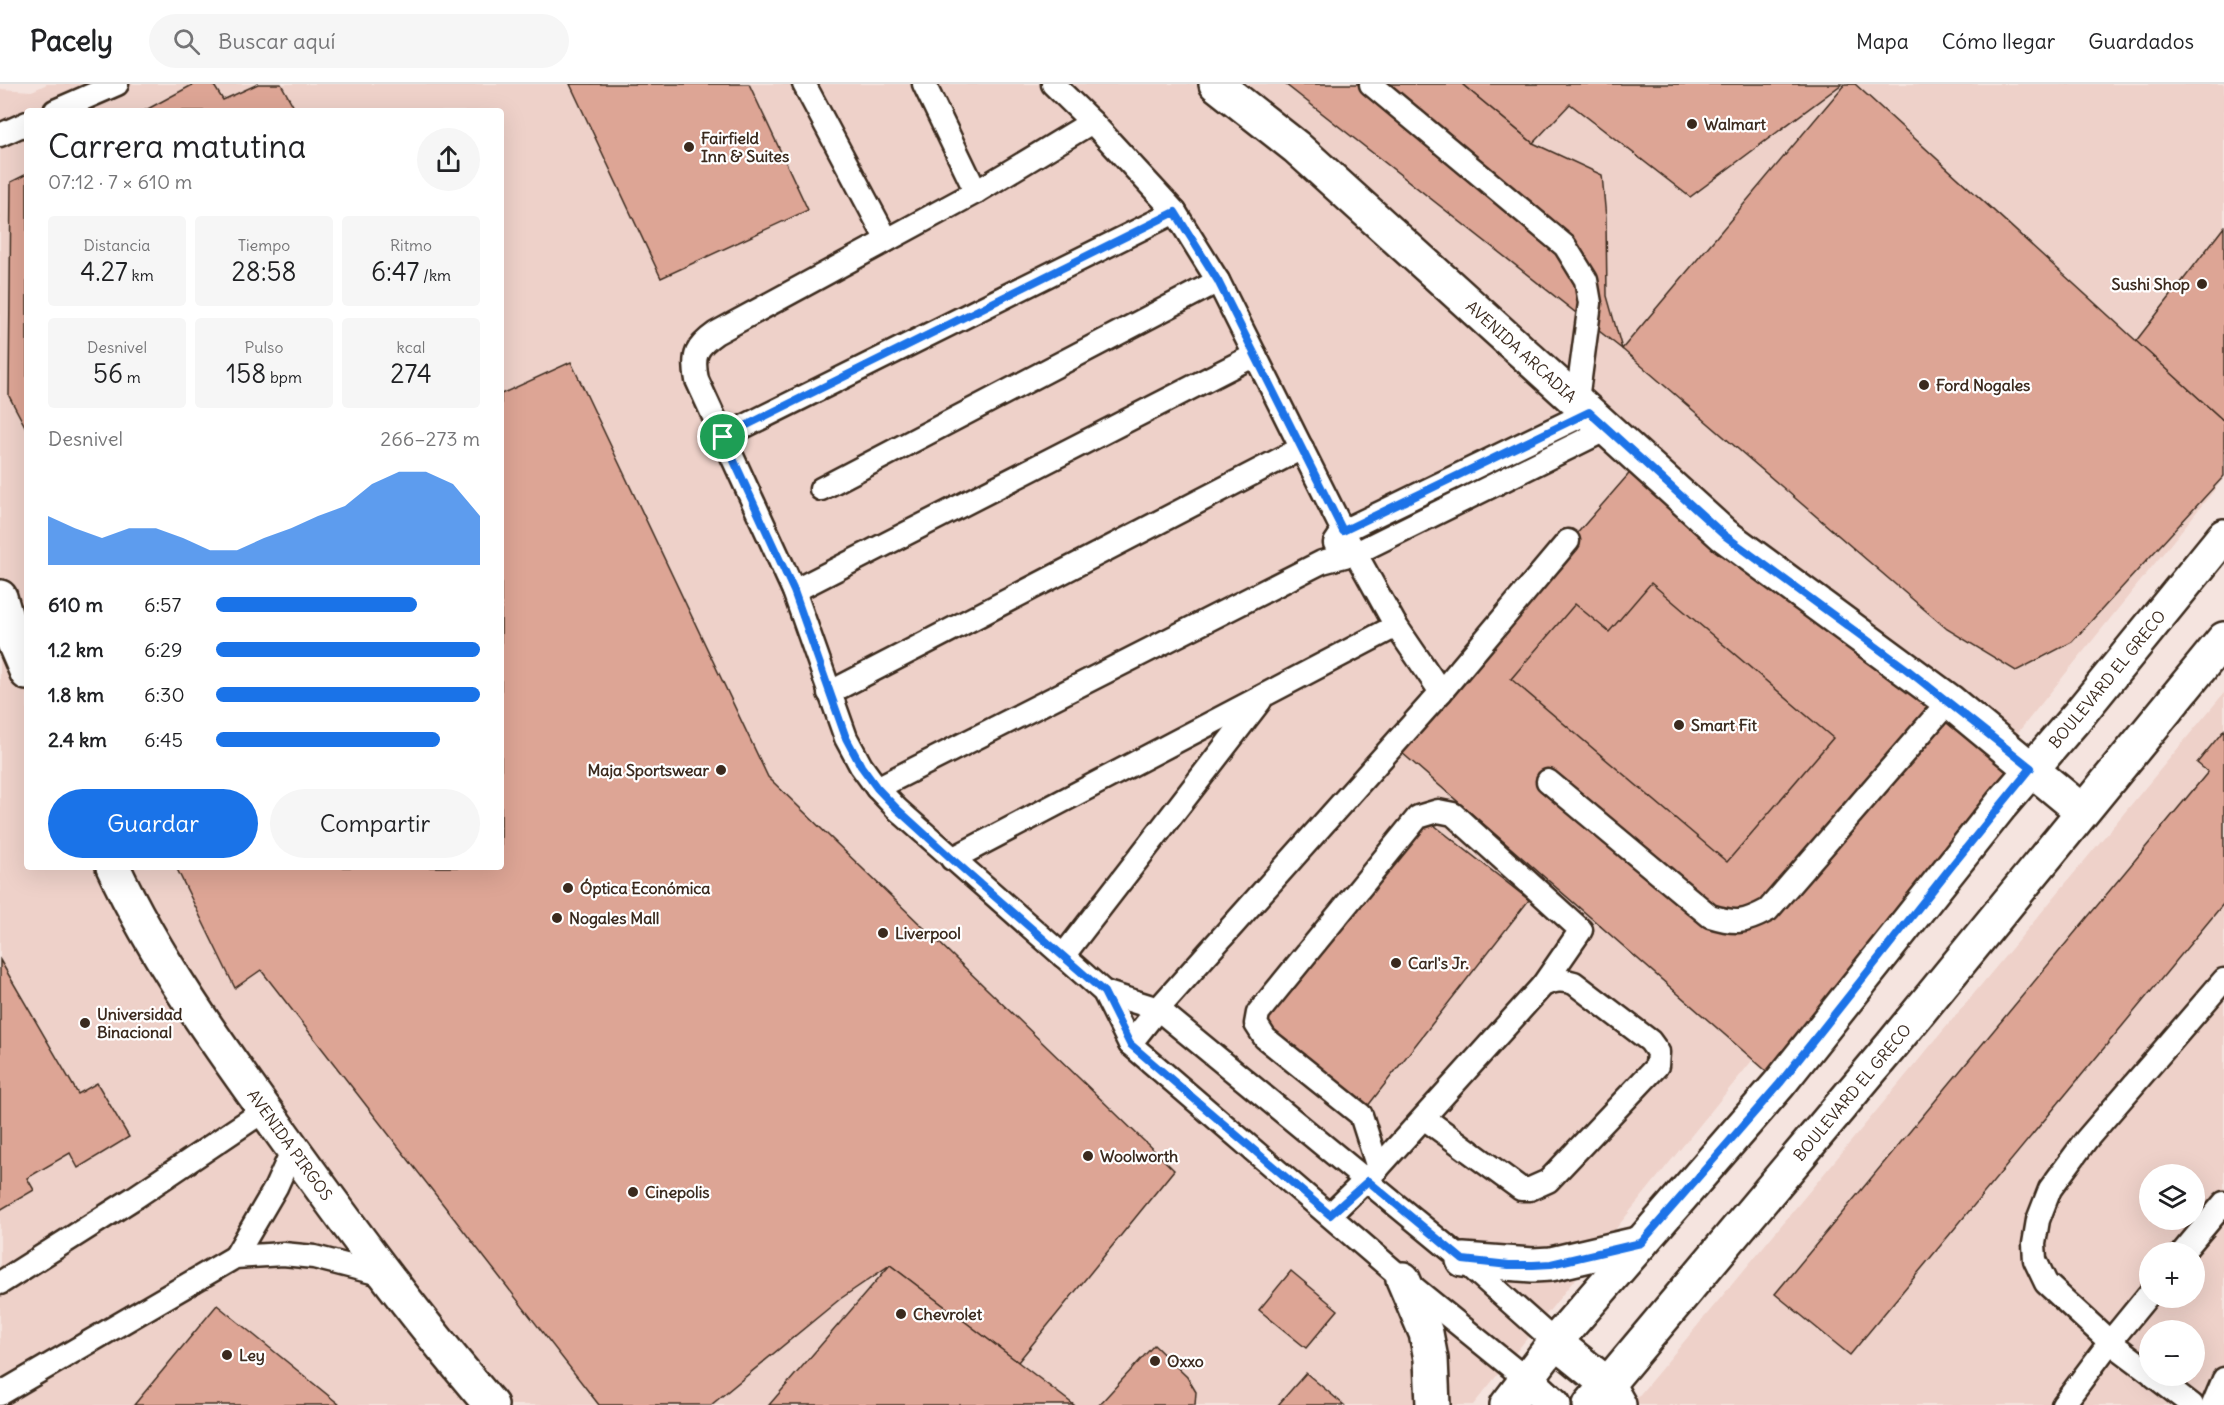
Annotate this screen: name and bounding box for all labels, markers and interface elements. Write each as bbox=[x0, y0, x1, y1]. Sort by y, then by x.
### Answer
search box bbox=[149, 14, 569, 68]
text: Pacely bbox=[30, 23, 113, 59]
icon: search bbox=[170, 25, 203, 58]
text: Buscar aquí bbox=[218, 27, 336, 55]
text: Mapa bbox=[1856, 28, 1909, 55]
text: Cómo llegar bbox=[1942, 28, 2055, 55]
text: Guardados bbox=[2088, 28, 2194, 55]
place label: Walmart bbox=[1704, 114, 1766, 134]
marker: Walmart bbox=[1685, 117, 1699, 131]
text: Carrera matutina bbox=[48, 125, 306, 167]
button: share bbox=[417, 128, 480, 191]
place label: Fairfield Inn & Suites bbox=[701, 128, 789, 166]
marker: Fairfield Inn & Suites bbox=[682, 140, 696, 154]
text: 07:12 · 7 × 610 m bbox=[48, 169, 192, 194]
text: Distancia bbox=[84, 235, 150, 255]
text: Tiempo bbox=[238, 235, 290, 255]
text: Ritmo bbox=[390, 235, 432, 255]
text: 4.27 bbox=[80, 255, 128, 288]
text: 28:58 bbox=[231, 255, 297, 288]
text: 6:47 bbox=[371, 255, 419, 288]
text: km bbox=[128, 265, 154, 285]
text: /km bbox=[419, 265, 451, 285]
place label: Sushi Shop bbox=[2112, 274, 2190, 295]
marker: Sushi Shop bbox=[2195, 277, 2209, 291]
street label: AVENIDA ARCADIA bbox=[1462, 296, 1581, 406]
text: Desnivel bbox=[87, 337, 147, 357]
text: Pulso bbox=[245, 337, 283, 357]
text: kcal bbox=[397, 337, 425, 357]
text: 56 bbox=[93, 357, 123, 390]
text: 158 bbox=[226, 357, 266, 390]
text: 274 bbox=[390, 357, 432, 390]
text: m bbox=[123, 367, 141, 387]
text: bpm bbox=[266, 367, 302, 387]
place label: Ford Nogales bbox=[1936, 375, 2030, 396]
marker: Ford Nogales bbox=[1917, 378, 1931, 392]
pin bbox=[697, 411, 748, 462]
icon: arrive bbox=[706, 420, 739, 453]
text: Desnivel bbox=[48, 426, 123, 451]
text: 266–273 m bbox=[380, 426, 480, 451]
text: 610 m bbox=[48, 592, 103, 617]
text: 6:57 bbox=[144, 592, 181, 617]
street label: BOULEVARD EL GRECO bbox=[2044, 606, 2170, 752]
text: 1.2 km bbox=[48, 637, 104, 662]
text: 6:29 bbox=[144, 637, 183, 662]
text: 1.8 km bbox=[48, 682, 104, 707]
text: 6:30 bbox=[144, 682, 185, 707]
place label: Smart Fit bbox=[1691, 715, 1757, 735]
marker: Smart Fit bbox=[1672, 718, 1686, 732]
text: 2.4 km bbox=[48, 727, 107, 752]
text: 6:45 bbox=[144, 727, 183, 752]
place label: Maja Sportswear bbox=[587, 760, 709, 781]
marker: Maja Sportswear bbox=[714, 763, 728, 777]
button: Guardar bbox=[48, 789, 258, 858]
button: Compartir bbox=[270, 789, 480, 858]
place label: Óptica Económica bbox=[580, 878, 710, 899]
marker: Óptica Económica bbox=[561, 881, 575, 895]
place label: Nogales Mall bbox=[569, 908, 659, 929]
marker: Nogales Mall bbox=[550, 911, 564, 925]
place label: Liverpool bbox=[895, 923, 961, 944]
marker: Liverpool bbox=[876, 926, 890, 940]
place label: Carl's Jr. bbox=[1408, 953, 1469, 973]
marker: Carl's Jr. bbox=[1389, 956, 1403, 970]
place label: Universidad Binacional bbox=[97, 1004, 183, 1042]
marker: Universidad Binacional bbox=[78, 1016, 92, 1030]
street label: BOULEVARD EL GRECO bbox=[1789, 1020, 1915, 1165]
street label: AVENIDA PIRGOS bbox=[243, 1085, 337, 1204]
place label: Woolworth bbox=[1100, 1146, 1178, 1166]
marker: Woolworth bbox=[1081, 1149, 1095, 1163]
map controls bbox=[2139, 1164, 2205, 1386]
button: layers bbox=[2139, 1164, 2205, 1230]
place label: Cinepolis bbox=[645, 1182, 710, 1203]
marker: Cinepolis bbox=[626, 1185, 640, 1199]
button: + bbox=[2139, 1242, 2205, 1308]
place label: Chevrolet bbox=[913, 1304, 983, 1324]
marker: Chevrolet bbox=[894, 1307, 908, 1321]
button: − bbox=[2139, 1320, 2205, 1386]
place label: Ley bbox=[239, 1345, 265, 1366]
marker: Ley bbox=[220, 1348, 234, 1362]
place label: Oxxo bbox=[1167, 1351, 1204, 1371]
marker: Oxxo bbox=[1148, 1354, 1162, 1368]

